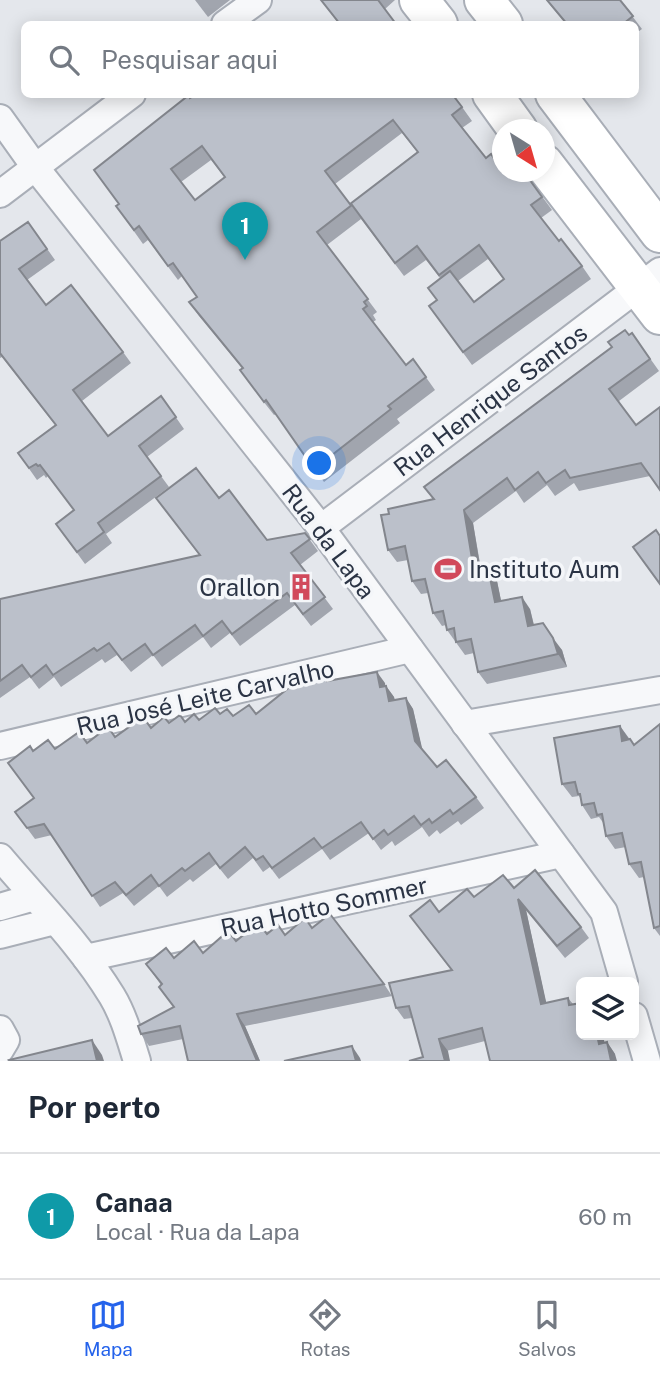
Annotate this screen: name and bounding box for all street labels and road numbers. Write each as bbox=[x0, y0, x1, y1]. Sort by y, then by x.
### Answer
street label: Rua Henrique Santos bbox=[388, 318, 592, 482]
street label: Rua da Lapa bbox=[277, 478, 381, 604]
street label: Rua José Leite Carvalho bbox=[73, 654, 337, 740]
street label: Rua Hotto Sommer bbox=[218, 870, 430, 942]

